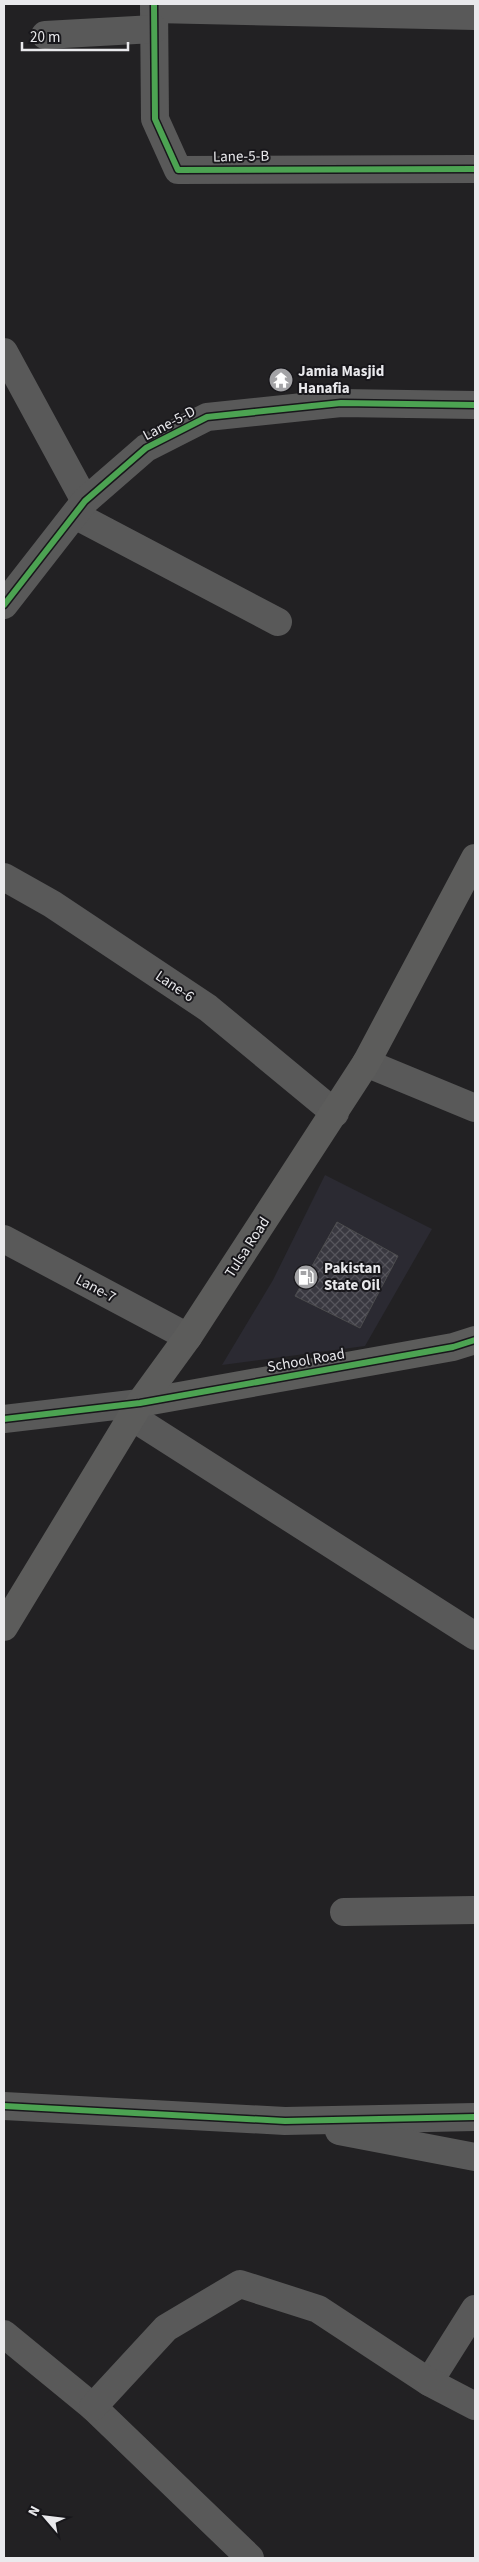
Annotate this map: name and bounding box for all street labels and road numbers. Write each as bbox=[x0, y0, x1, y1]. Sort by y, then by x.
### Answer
street label: Lane-5-B bbox=[213, 146, 269, 167]
street label: Lane-5-D bbox=[139, 401, 199, 446]
street label: Lane-6 bbox=[151, 966, 198, 1007]
street label: Tulsa Road bbox=[220, 1213, 275, 1282]
street label: Lane-7 bbox=[72, 1269, 120, 1308]
street label: School Road bbox=[266, 1343, 346, 1378]

